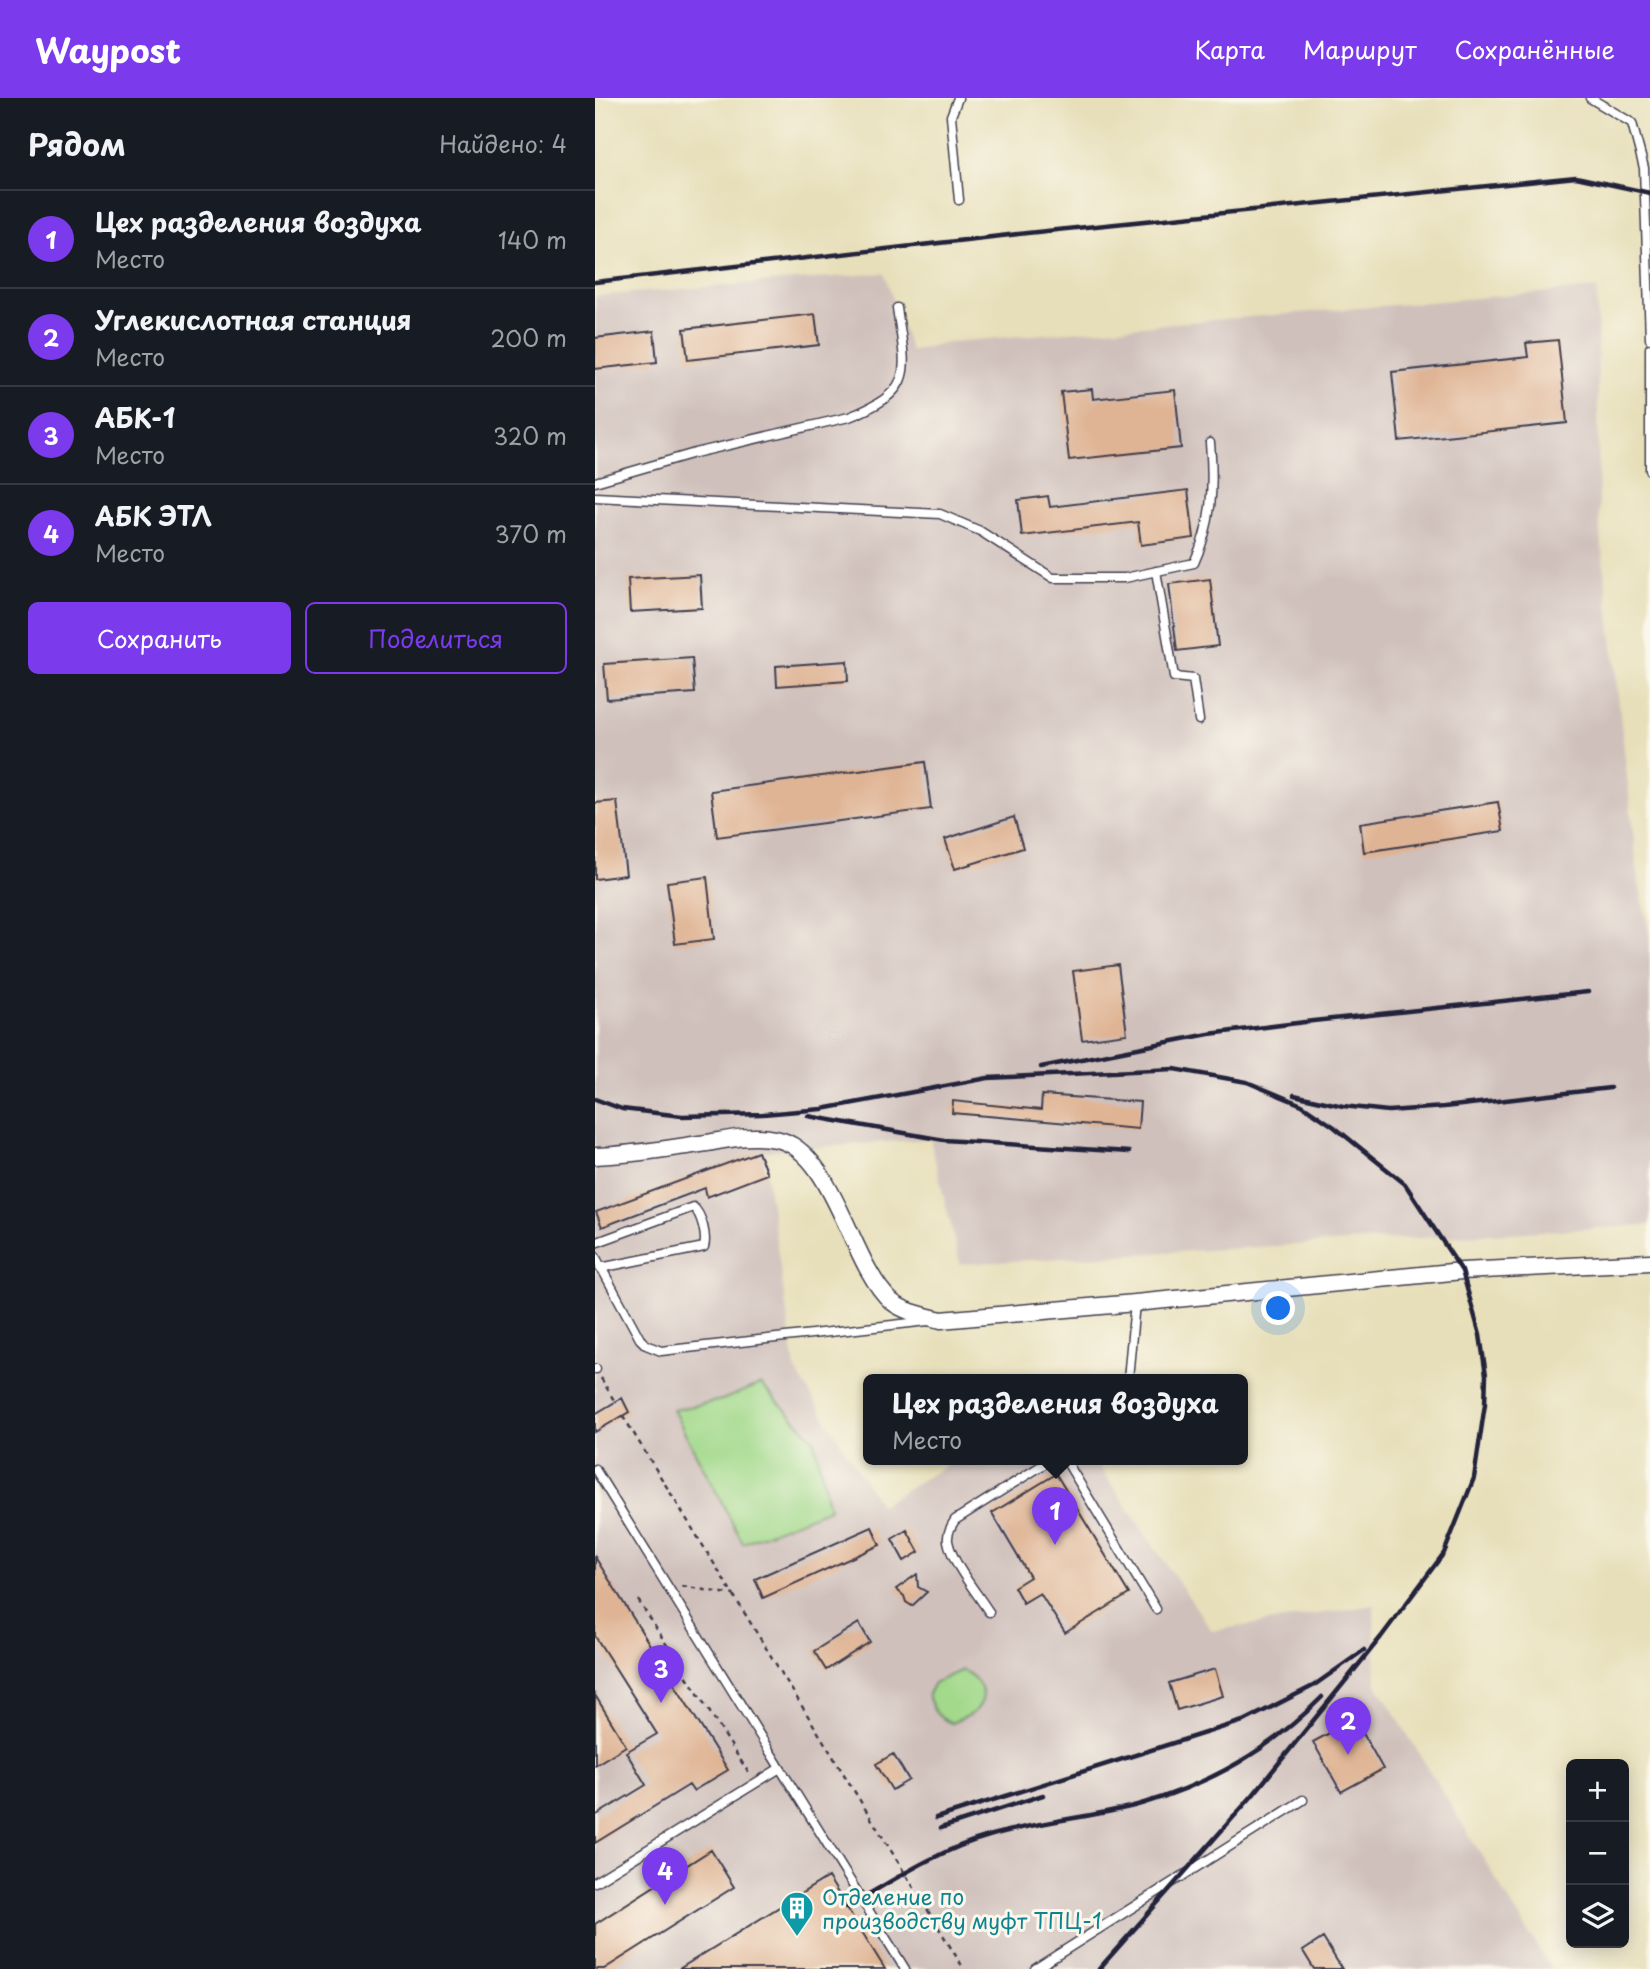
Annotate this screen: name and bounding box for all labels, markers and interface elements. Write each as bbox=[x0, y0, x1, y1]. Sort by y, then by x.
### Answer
text: Waypost bbox=[35, 24, 181, 74]
text: Карта bbox=[1194, 31, 1265, 67]
text: Маршрут bbox=[1303, 31, 1417, 67]
text: Сохранённые bbox=[1455, 31, 1615, 67]
text: Рядом bbox=[28, 121, 126, 166]
text: Найдено: 4 bbox=[439, 126, 567, 161]
text: Цех разделения воздуха bbox=[95, 202, 422, 241]
text: 1 bbox=[46, 222, 57, 257]
text: 140 m bbox=[498, 222, 567, 257]
text: Место bbox=[95, 241, 165, 276]
text: Углекислотная станция bbox=[95, 300, 412, 339]
text: 2 bbox=[43, 320, 59, 355]
text: 200 m bbox=[490, 320, 567, 355]
text: Место bbox=[95, 339, 165, 374]
text: АБК-1 bbox=[95, 398, 175, 437]
text: 3 bbox=[43, 418, 59, 453]
text: 320 m bbox=[493, 418, 567, 453]
text: Место bbox=[95, 437, 165, 472]
text: АБК ЭТЛ bbox=[95, 496, 212, 535]
text: 4 bbox=[43, 516, 59, 551]
text: 370 m bbox=[494, 516, 567, 551]
text: Место bbox=[95, 535, 165, 570]
button: Сохранить bbox=[28, 602, 291, 674]
button: Поделиться bbox=[305, 602, 567, 674]
your location bbox=[1261, 1291, 1295, 1325]
popup bbox=[863, 1374, 1248, 1465]
text: Цех разделения воздуха bbox=[892, 1383, 1219, 1422]
text: Место bbox=[892, 1422, 962, 1457]
pin: 1 bbox=[1032, 1487, 1078, 1545]
pin: 3 bbox=[638, 1645, 684, 1703]
pin: 2 bbox=[1325, 1697, 1371, 1755]
map controls bbox=[1566, 1759, 1629, 1948]
button: + bbox=[1566, 1759, 1629, 1822]
button: − bbox=[1566, 1822, 1629, 1885]
pin: 4 bbox=[642, 1847, 688, 1905]
place label: Отделение по производству муфт ТПЦ-1 bbox=[822, 1880, 1102, 1936]
button: layers bbox=[1566, 1885, 1629, 1948]
building icon: Отделение по производству муфт ТПЦ-1 bbox=[778, 1889, 816, 1938]

